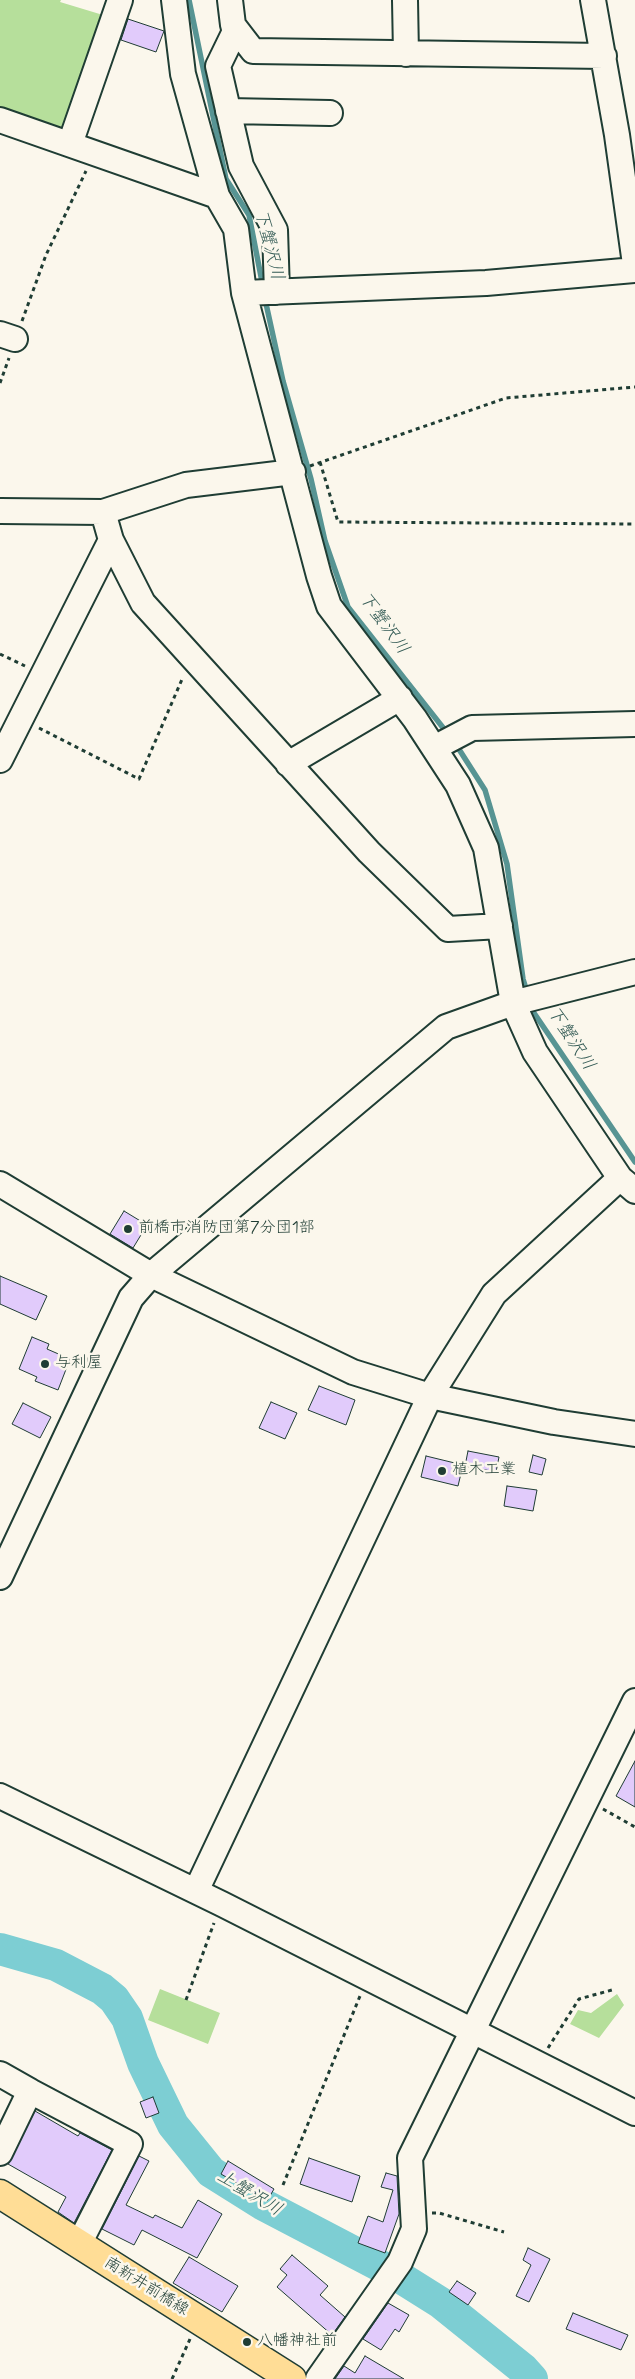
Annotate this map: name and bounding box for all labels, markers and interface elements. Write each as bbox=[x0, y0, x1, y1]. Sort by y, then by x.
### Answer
water label: 下蟹沢川 bbox=[249, 207, 287, 283]
water label: 下蟹沢川 bbox=[353, 589, 413, 659]
water label: 下蟹沢川 bbox=[541, 1003, 599, 1075]
place label: 前橋市消防団第7分団1部 bbox=[138, 1219, 315, 1239]
marker: 前橋市消防団第7分団1部 bbox=[122, 1223, 134, 1235]
place label: 与利屋 bbox=[55, 1354, 103, 1374]
marker: 与利屋 bbox=[39, 1358, 51, 1370]
place label: 植木工業 bbox=[452, 1461, 516, 1481]
marker: 植木工業 bbox=[436, 1465, 448, 1477]
water label: 上蟹沢川 bbox=[213, 2166, 285, 2222]
street label: 南新井前橋線 bbox=[100, 2253, 192, 2321]
place label: 八幡神社前 bbox=[257, 2332, 337, 2352]
marker: 八幡神社前 bbox=[241, 2336, 253, 2348]

